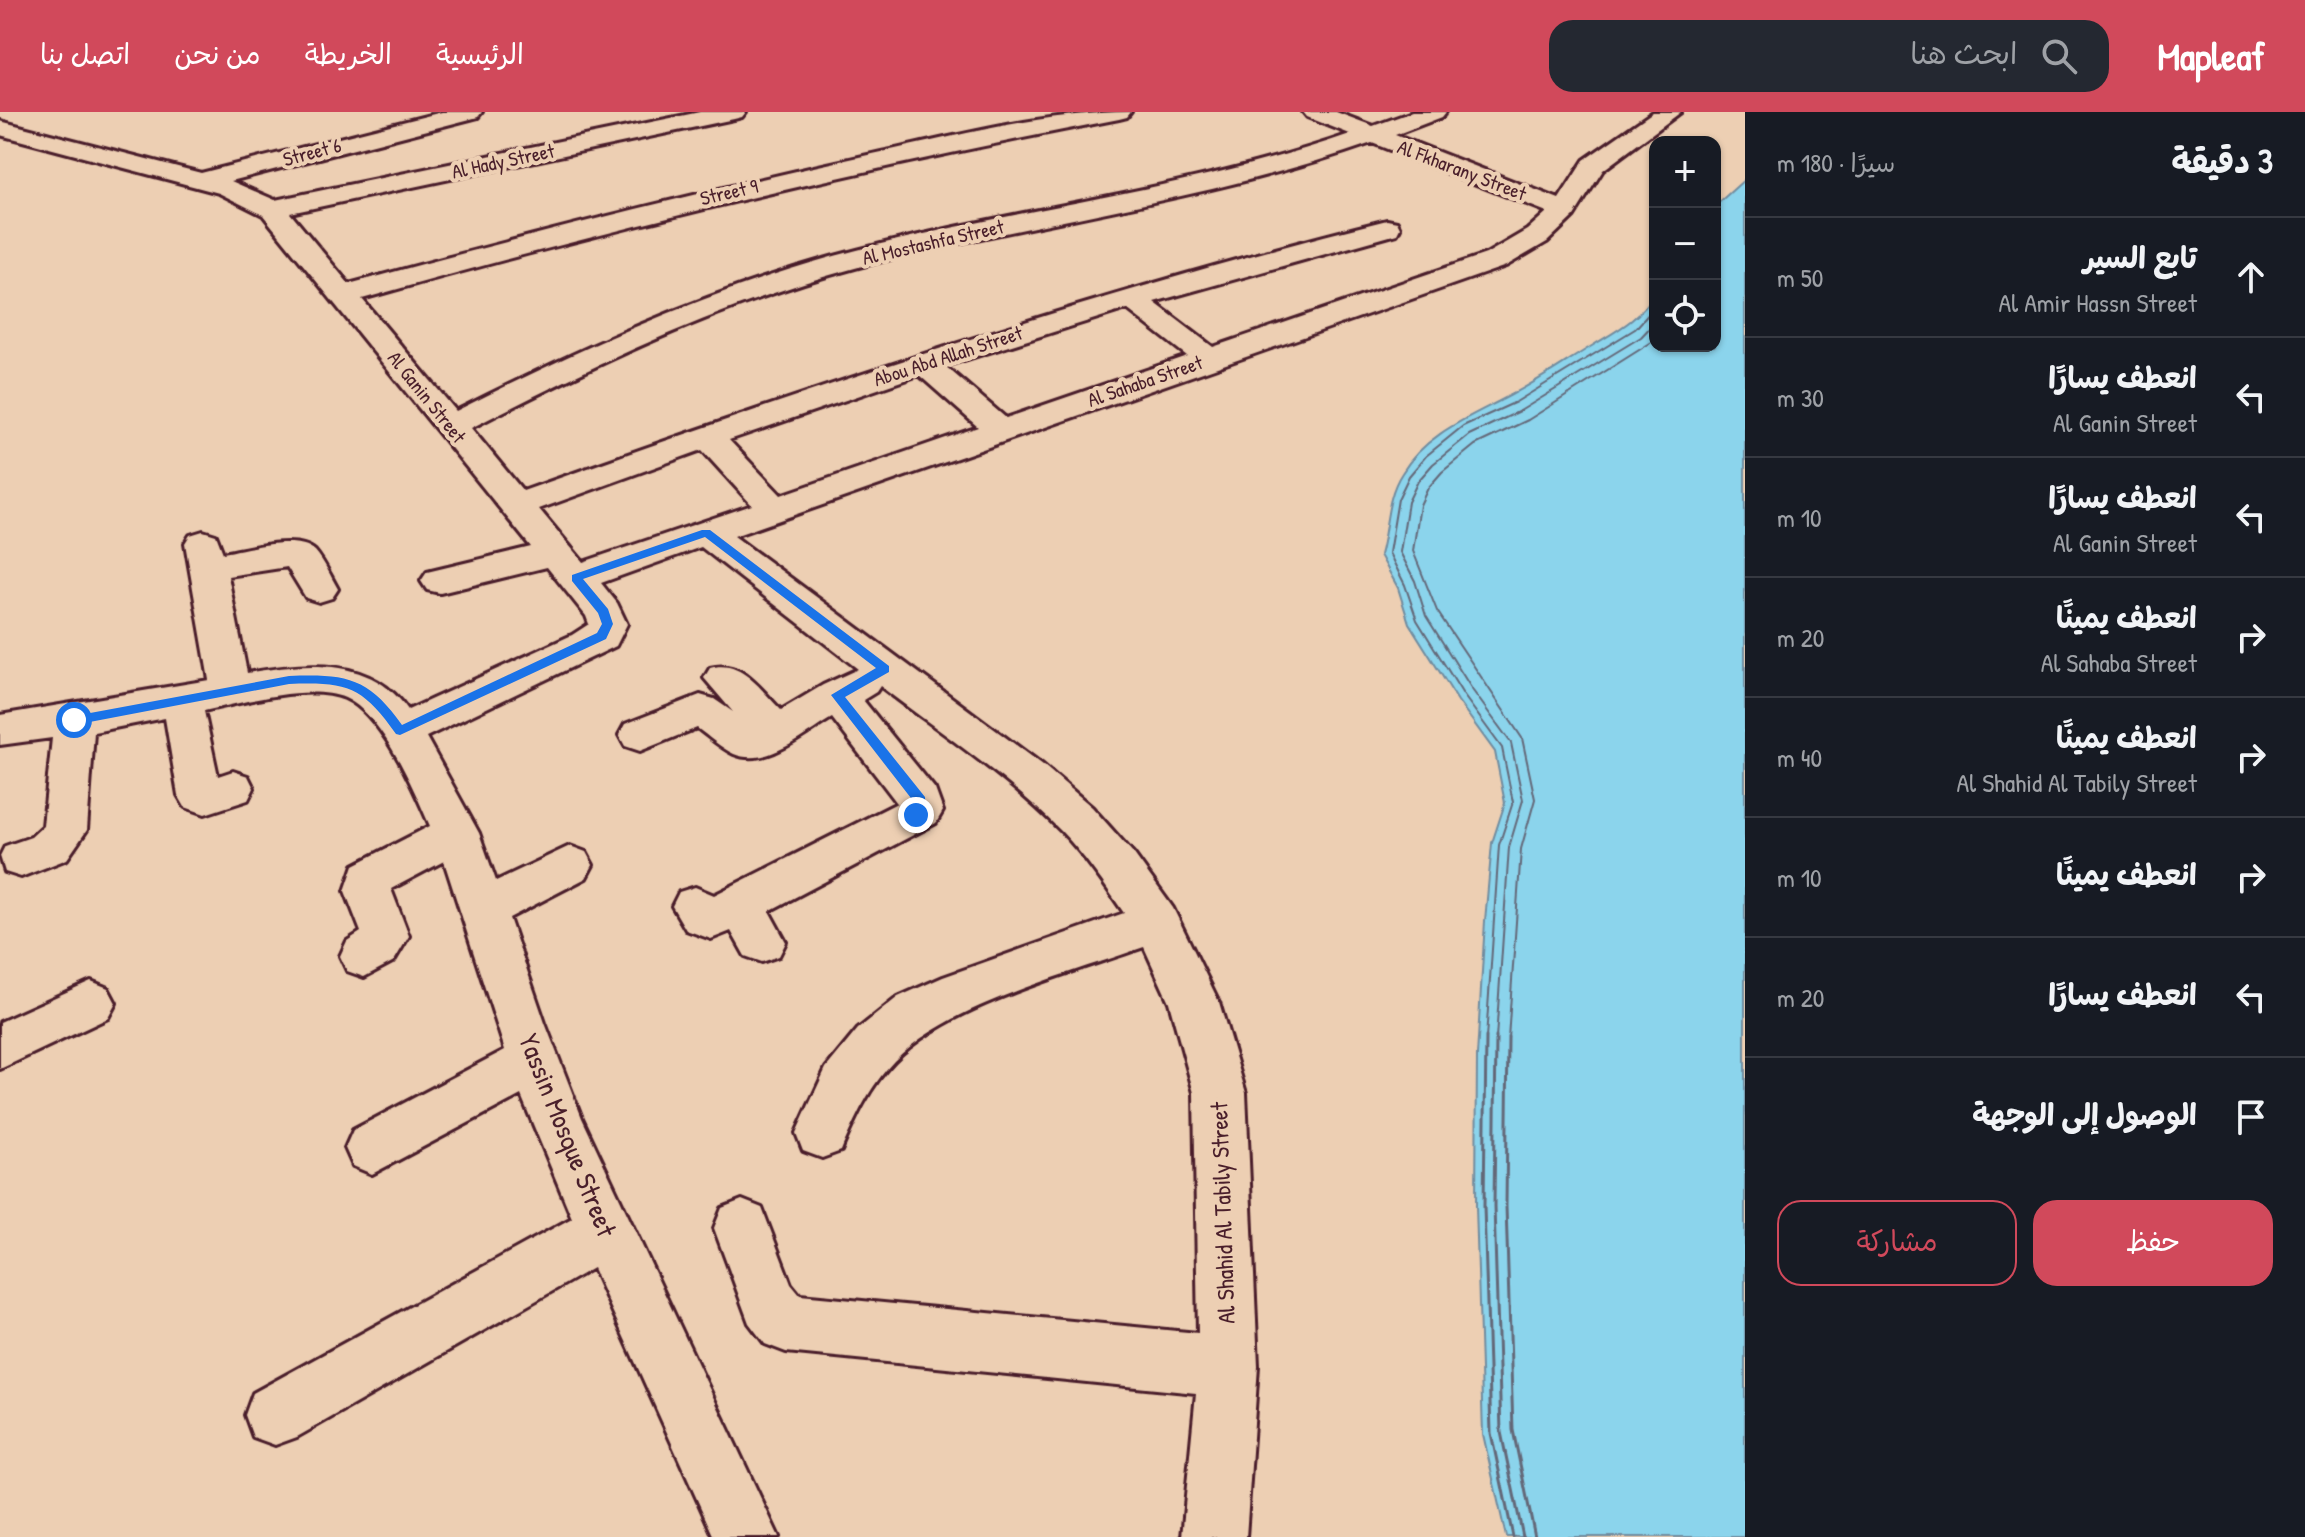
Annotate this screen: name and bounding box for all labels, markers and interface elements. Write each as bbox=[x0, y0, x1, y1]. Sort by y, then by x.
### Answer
search box bbox=[1549, 20, 2109, 92]
text: Mapleaf bbox=[2157, 30, 2265, 82]
text: ابحث هنا bbox=[1910, 33, 2017, 73]
icon: search bbox=[2037, 34, 2081, 78]
text: اتصل بنا bbox=[40, 35, 130, 73]
text: من نحن bbox=[174, 35, 261, 73]
text: الخريطة bbox=[305, 35, 392, 73]
text: الرئيسية bbox=[436, 35, 524, 73]
street label: Street 6 bbox=[280, 131, 344, 172]
street label: Al Fkharany Street bbox=[1394, 133, 1532, 207]
street label: Al Hady Street bbox=[449, 136, 558, 185]
map controls bbox=[1649, 136, 1721, 352]
button: + bbox=[1649, 136, 1721, 208]
text: 3 دقيقة bbox=[2172, 138, 2273, 184]
text: سيرًا · 180 m bbox=[1777, 145, 1895, 180]
street label: Street 9 bbox=[697, 172, 760, 211]
button: − bbox=[1649, 208, 1721, 280]
street label: Al Mostashfa Street bbox=[860, 212, 1007, 271]
text: تابع السير bbox=[2083, 237, 2197, 277]
icon: ahead bbox=[2229, 255, 2273, 299]
text: 50 m bbox=[1777, 260, 1823, 295]
button: locate bbox=[1649, 280, 1721, 352]
text: Al Amir Hassn Street bbox=[1999, 285, 2197, 320]
street label: Abou Abd Allah Street bbox=[870, 318, 1027, 392]
street label: Al Ganin Street bbox=[382, 345, 473, 449]
street label: Al Sahaba Street bbox=[1084, 348, 1207, 413]
text: انعطف يسارًا bbox=[2048, 357, 2197, 397]
icon: left bbox=[2229, 375, 2273, 419]
text: 30 m bbox=[1777, 380, 1824, 415]
text: Al Ganin Street bbox=[2053, 405, 2197, 440]
text: انعطف يسارًا bbox=[2048, 477, 2197, 517]
icon: left bbox=[2229, 495, 2273, 539]
text: 10 m bbox=[1777, 500, 1822, 535]
text: Al Ganin Street bbox=[2053, 525, 2197, 560]
text: انعطف يمينًا bbox=[2056, 597, 2197, 637]
icon: right bbox=[2229, 615, 2273, 659]
text: 20 m bbox=[1777, 620, 1825, 655]
text: Al Sahaba Street bbox=[2041, 645, 2197, 680]
route start bbox=[56, 702, 92, 738]
text: انعطف يمينًا bbox=[2056, 717, 2197, 757]
icon: right bbox=[2229, 735, 2273, 779]
text: 40 m bbox=[1777, 740, 1822, 775]
text: Al Shahid Al Tabily Street bbox=[1957, 765, 2197, 800]
route end bbox=[898, 797, 934, 833]
text: انعطف يمينًا bbox=[2056, 854, 2197, 894]
icon: right bbox=[2229, 855, 2273, 899]
text: 10 m bbox=[1777, 860, 1822, 895]
text: انعطف يسارًا bbox=[2048, 974, 2197, 1014]
icon: left bbox=[2229, 975, 2273, 1019]
text: 20 m bbox=[1777, 980, 1825, 1015]
street label: Yassin Mosque Street bbox=[510, 1028, 626, 1243]
text: الوصول إلى الوجهة bbox=[1972, 1094, 2197, 1134]
icon: arrive bbox=[2229, 1095, 2273, 1139]
street label: Al Shahid Al Tabily Street bbox=[1202, 1101, 1242, 1324]
button: مشاركة bbox=[1777, 1200, 2017, 1286]
button: حفظ bbox=[2033, 1200, 2273, 1286]

